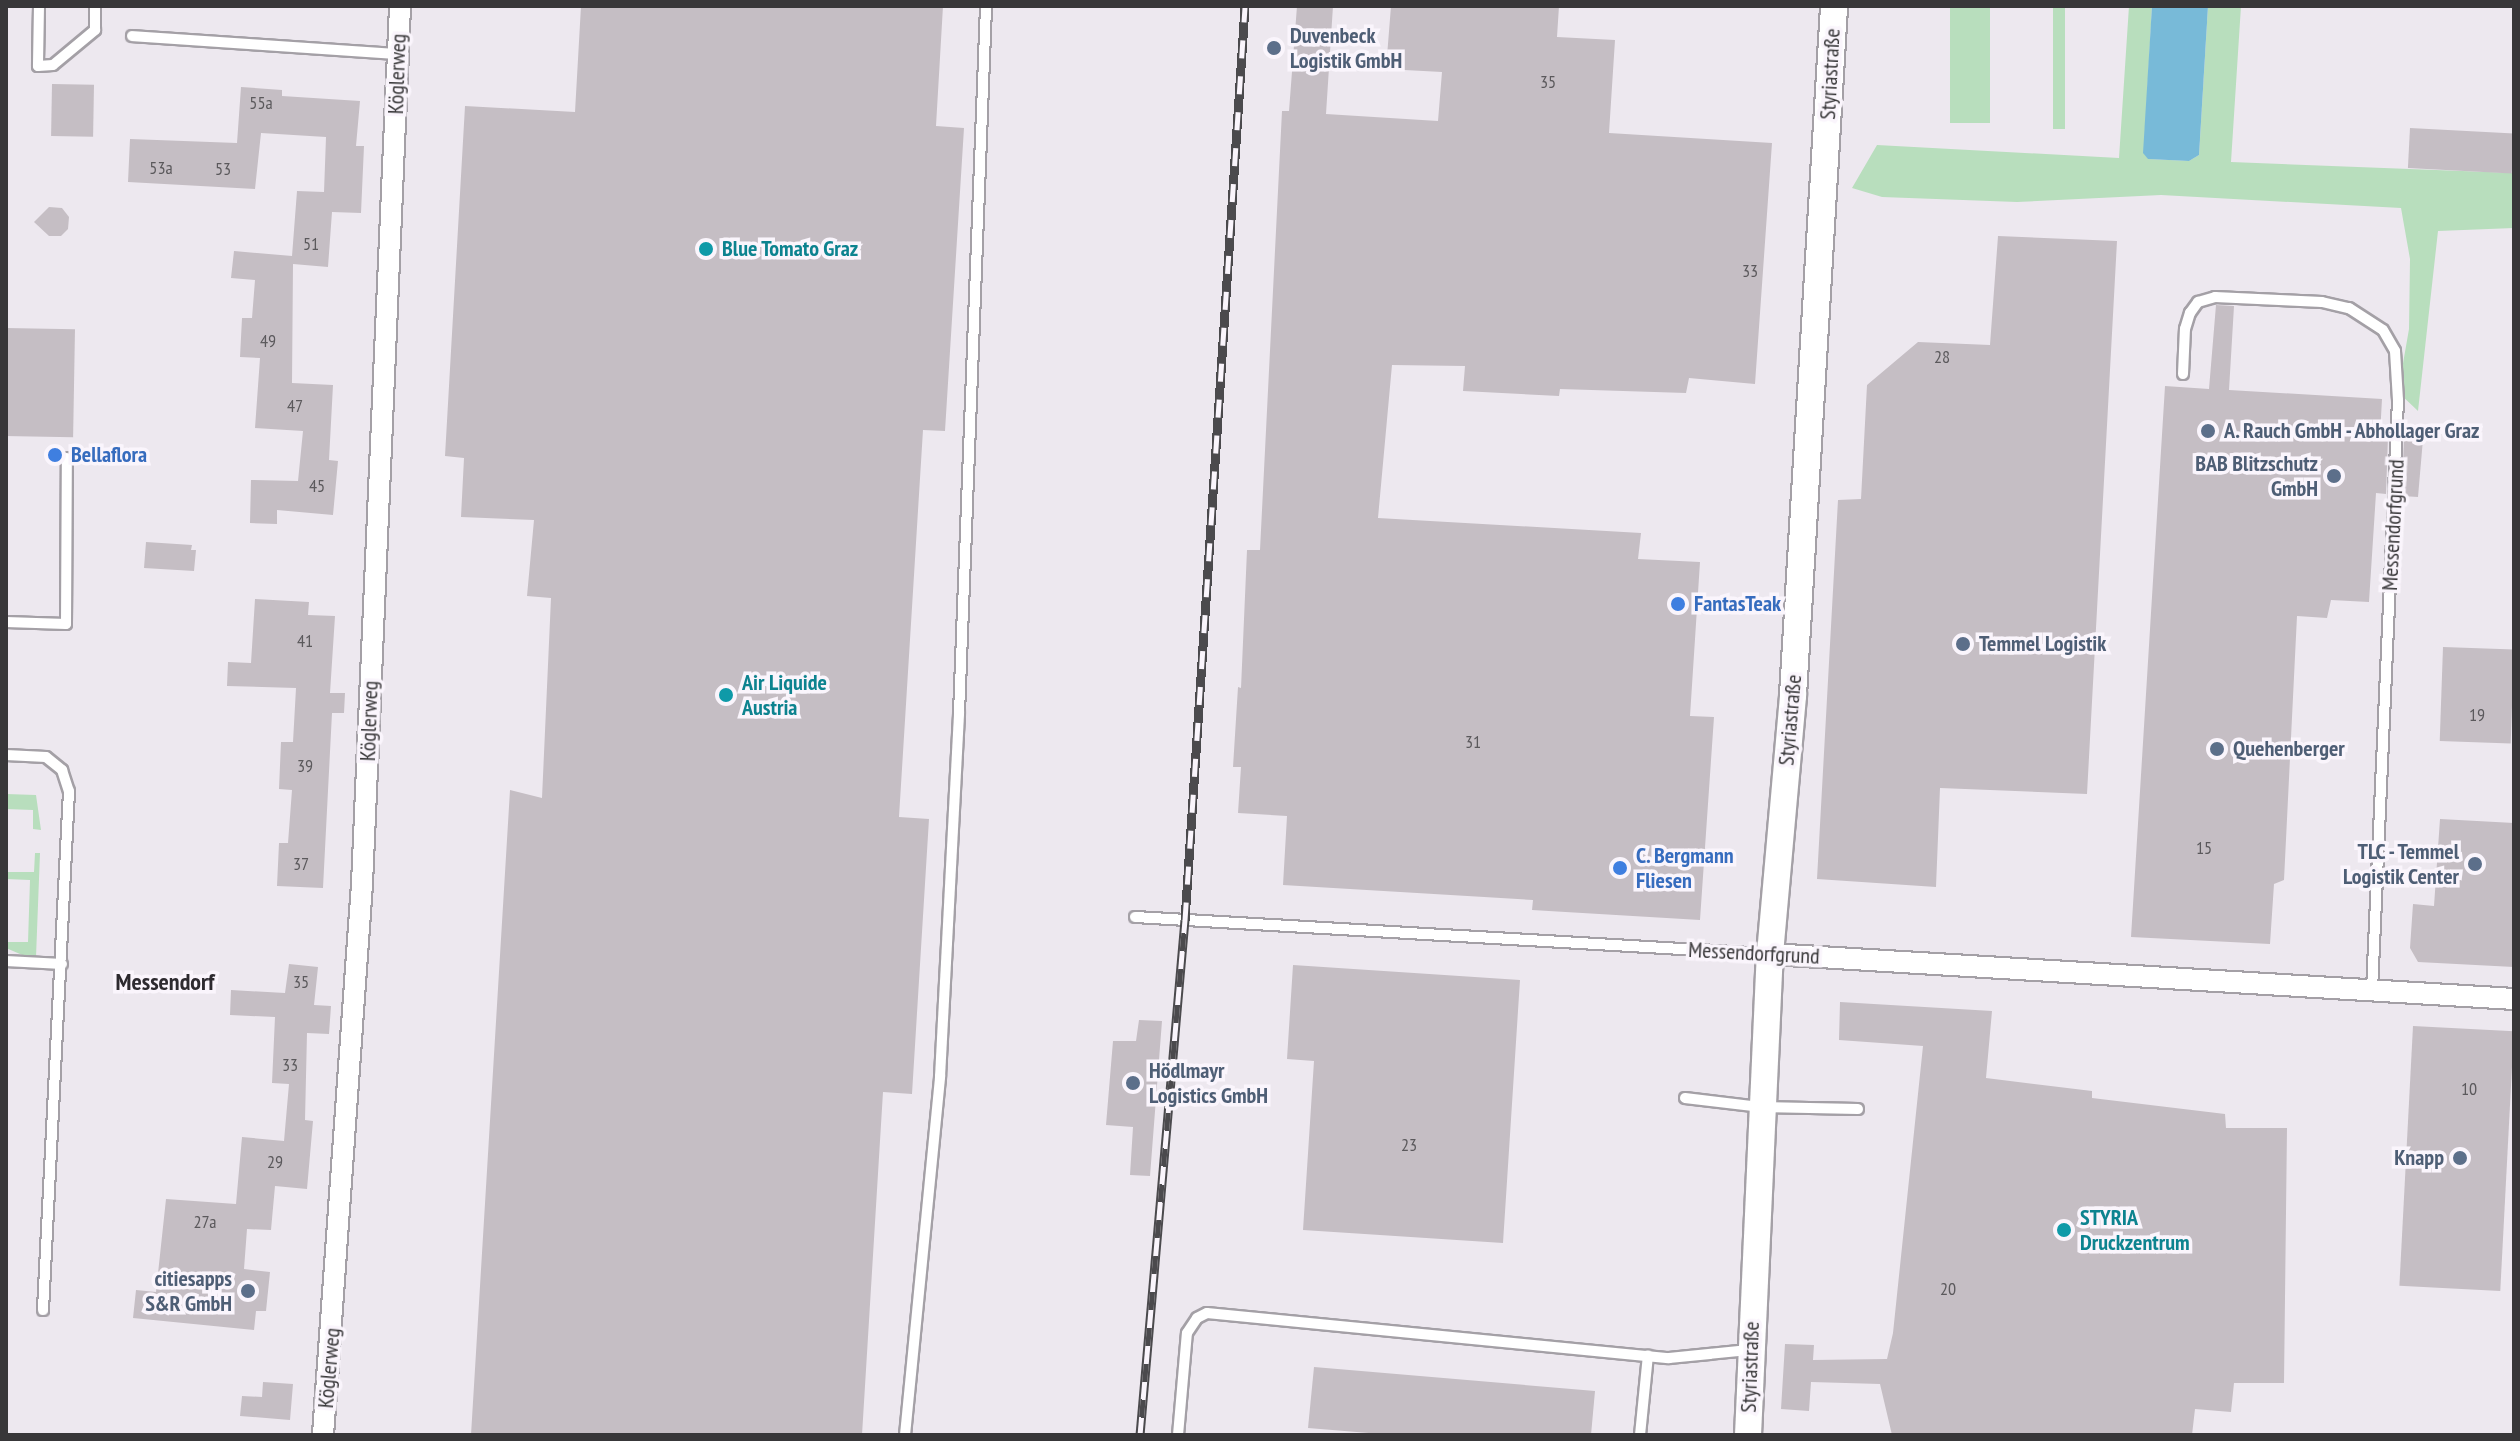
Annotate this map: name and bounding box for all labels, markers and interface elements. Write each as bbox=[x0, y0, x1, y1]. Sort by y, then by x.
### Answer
place label: Duvenbeck Logistik GmbH bbox=[1290, 22, 1403, 74]
street label: Styriastraße bbox=[1814, 28, 1846, 120]
street label: Köglerweg bbox=[382, 33, 412, 115]
marker: Duvenbeck Logistik GmbH bbox=[1265, 39, 1283, 57]
house number: 35 bbox=[1540, 71, 1556, 93]
house number: 55a bbox=[249, 92, 273, 114]
house number: 53a bbox=[149, 157, 173, 179]
house number: 53 bbox=[215, 158, 231, 180]
house number: 51 bbox=[303, 233, 319, 255]
place label: Blue Tomato Graz bbox=[722, 236, 859, 262]
marker: Blue Tomato Graz bbox=[697, 240, 715, 258]
house number: 33 bbox=[1742, 260, 1758, 282]
house number: 49 bbox=[260, 330, 276, 352]
house number: 28 bbox=[1934, 346, 1950, 368]
house number: 47 bbox=[287, 395, 303, 417]
place label: A. Rauch GmbH - Abhollager Graz bbox=[2224, 418, 2484, 444]
marker: A. Rauch GmbH - Abhollager Graz bbox=[2199, 422, 2217, 440]
place label: Bellaflora bbox=[71, 442, 147, 468]
marker: Bellaflora bbox=[46, 446, 64, 464]
place label: BAB Blitzschutz GmbH bbox=[2195, 450, 2318, 502]
street label: Messendorfgrund bbox=[2376, 459, 2410, 591]
marker: BAB Blitzschutz GmbH bbox=[2325, 467, 2343, 485]
house number: 45 bbox=[309, 475, 325, 497]
place label: FantasTeak bbox=[1694, 591, 1781, 617]
marker: FantasTeak bbox=[1669, 595, 1687, 613]
house number: 41 bbox=[297, 630, 313, 652]
place label: Temmel Logistik bbox=[1979, 631, 2106, 657]
marker: Temmel Logistik bbox=[1954, 635, 1972, 653]
place label: Air Liquide Austria bbox=[742, 669, 827, 720]
street label: Styriastraße bbox=[1773, 673, 1807, 767]
street label: Köglerweg bbox=[354, 680, 384, 762]
marker: Air Liquide Austria bbox=[717, 686, 735, 704]
house number: 19 bbox=[2469, 704, 2485, 726]
house number: 31 bbox=[1465, 731, 1481, 753]
place label: Quehenberger bbox=[2233, 736, 2345, 762]
marker: Quehenberger bbox=[2208, 740, 2226, 758]
house number: 39 bbox=[297, 755, 313, 777]
house number: 15 bbox=[2196, 837, 2212, 859]
place label: TLC - Temmel Logistik Center bbox=[2342, 838, 2459, 890]
place label: C. Bergmann Fliesen bbox=[1636, 842, 1735, 894]
house number: 37 bbox=[293, 853, 309, 875]
marker: TLC - Temmel Logistik Center bbox=[2466, 855, 2484, 873]
marker: C. Bergmann Fliesen bbox=[1611, 859, 1629, 877]
street label: Messendorfgrund bbox=[1688, 936, 1820, 970]
district label: Messendorf bbox=[116, 968, 214, 996]
house number: 35 bbox=[293, 971, 309, 993]
house number: 33 bbox=[282, 1054, 298, 1076]
place label: Hödlmayr Logistics GmbH bbox=[1149, 1057, 1268, 1108]
marker: Hödlmayr Logistics GmbH bbox=[1124, 1074, 1142, 1092]
house number: 10 bbox=[2461, 1078, 2477, 1100]
house number: 23 bbox=[1401, 1134, 1417, 1156]
place label: Knapp bbox=[2394, 1145, 2444, 1171]
marker: Knapp bbox=[2451, 1149, 2469, 1167]
house number: 29 bbox=[267, 1151, 283, 1173]
place label: STYRIA Druckzentrum bbox=[2080, 1204, 2190, 1256]
house number: 27a bbox=[193, 1211, 217, 1233]
marker: STYRIA Druckzentrum bbox=[2055, 1221, 2073, 1239]
place label: citiesapps S&R GmbH bbox=[145, 1265, 232, 1316]
house number: 20 bbox=[1940, 1278, 1956, 1300]
marker: citiesapps S&R GmbH bbox=[239, 1282, 257, 1300]
street label: Styriastraße bbox=[1735, 1321, 1765, 1413]
street label: Köglerweg bbox=[312, 1327, 346, 1409]

